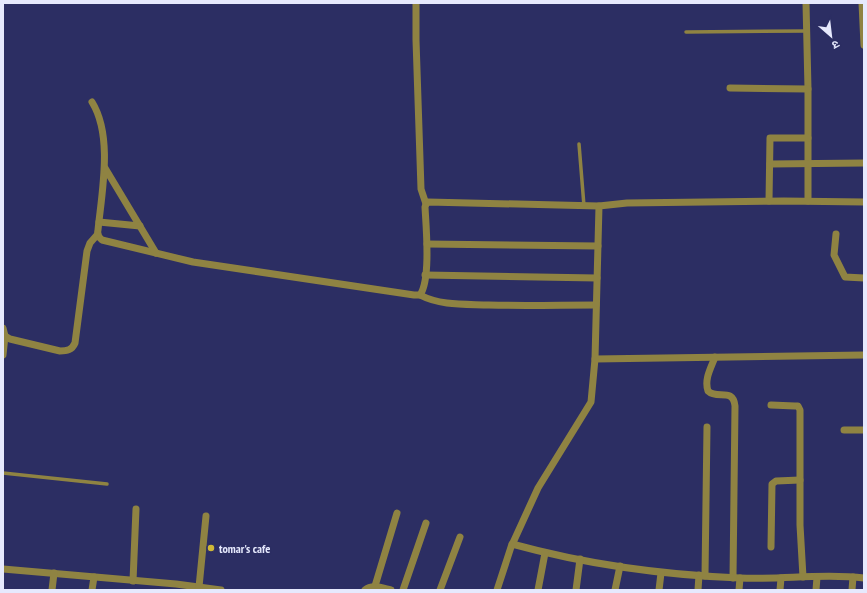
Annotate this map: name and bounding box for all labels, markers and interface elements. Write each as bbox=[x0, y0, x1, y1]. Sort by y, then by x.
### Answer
north arrow bbox=[811, 16, 851, 56]
text: उ bbox=[829, 37, 842, 53]
place label: tomar's cafe bbox=[219, 541, 270, 556]
marker: tomar's cafe bbox=[206, 543, 216, 553]

